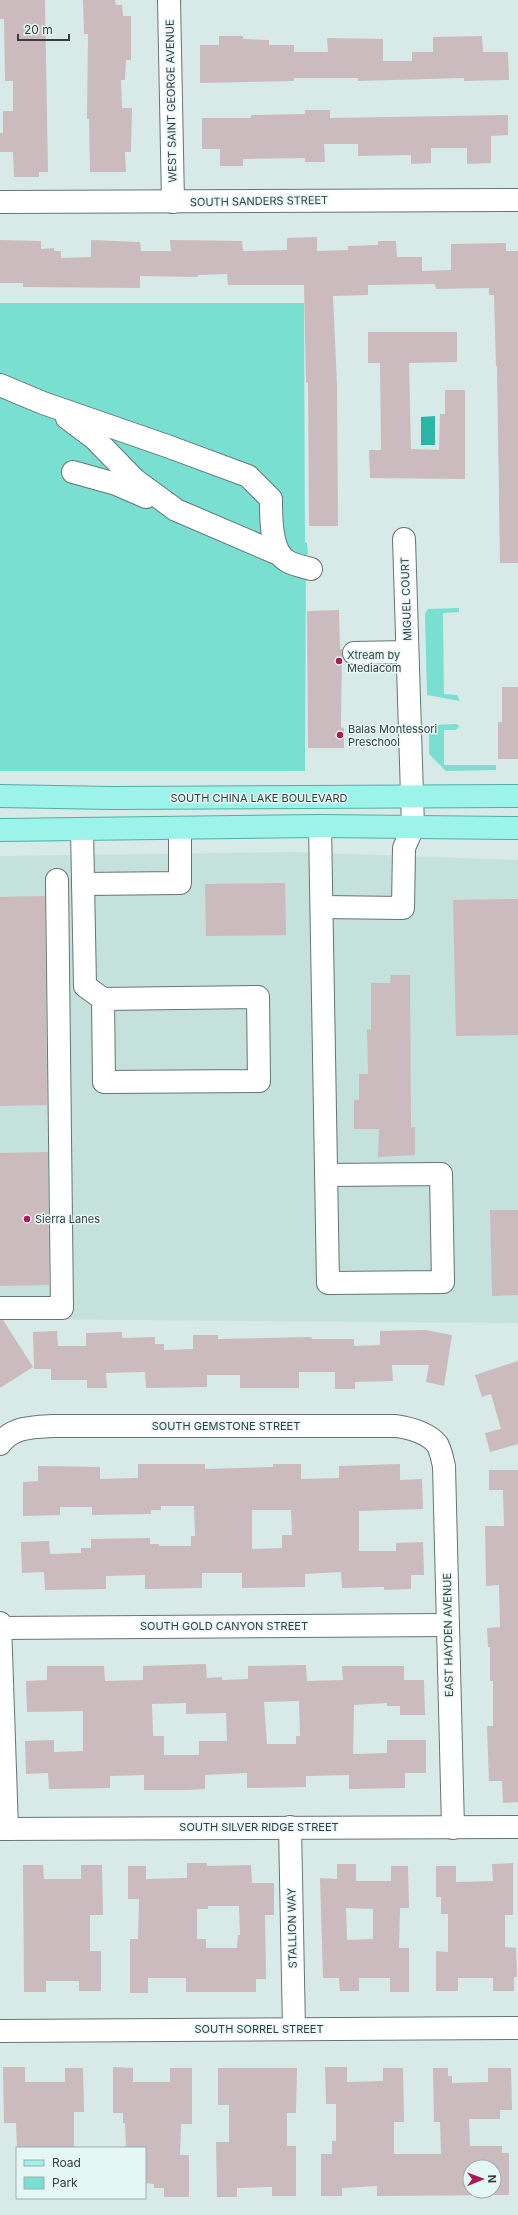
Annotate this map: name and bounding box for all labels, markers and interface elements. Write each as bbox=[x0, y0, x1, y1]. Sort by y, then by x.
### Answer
scale bar bbox=[18, 16, 69, 42]
street label: WEST SAINT GEORGE AVENUE bbox=[163, 19, 179, 183]
text: 20 m bbox=[24, 22, 53, 37]
street label: SOUTH SANDERS STREET bbox=[190, 193, 328, 209]
street label: MIGUEL COURT bbox=[398, 557, 414, 641]
place label: Xtream by Mediacom bbox=[347, 648, 401, 675]
marker: Xtream by Mediacom bbox=[334, 656, 344, 666]
place label: Balas Montessori Preschool bbox=[348, 722, 437, 749]
marker: Balas Montessori Preschool bbox=[335, 730, 345, 740]
street label: SOUTH CHINA LAKE BOULEVARD bbox=[170, 791, 348, 805]
place label: Sierra Lanes bbox=[35, 1212, 100, 1226]
marker: Sierra Lanes bbox=[22, 1214, 32, 1224]
street label: SOUTH GEMSTONE STREET bbox=[152, 1419, 300, 1433]
street label: EAST HAYDEN AVENUE bbox=[440, 1573, 456, 1697]
street label: SOUTH GOLD CANYON STREET bbox=[140, 1619, 308, 1633]
street label: SOUTH SILVER RIDGE STREET bbox=[179, 1820, 339, 1834]
street label: STALLION WAY bbox=[284, 1887, 300, 1968]
street label: SOUTH SORREL STREET bbox=[194, 2022, 324, 2036]
legend bbox=[16, 2147, 146, 2199]
text: Road bbox=[52, 2155, 81, 2170]
north arrow bbox=[462, 2159, 502, 2199]
text: Park bbox=[52, 2175, 78, 2190]
text: N bbox=[485, 2175, 499, 2183]

